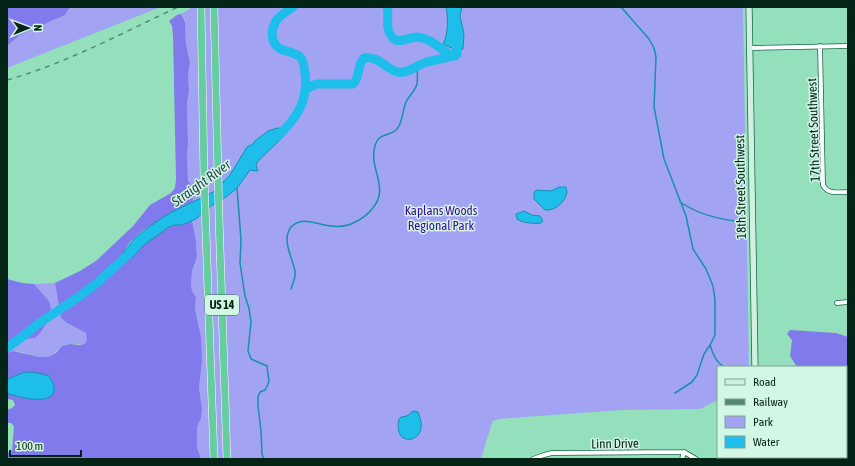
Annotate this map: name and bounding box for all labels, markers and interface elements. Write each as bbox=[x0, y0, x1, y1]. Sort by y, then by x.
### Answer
north arrow bbox=[8, 8, 48, 48]
text: N bbox=[32, 24, 44, 31]
street label: 17th Street Southwest bbox=[804, 77, 823, 182]
street label: 18th Street Southwest bbox=[732, 135, 749, 239]
water label: Straight River bbox=[168, 156, 234, 210]
park label: Kaplans Woods Regional Park bbox=[405, 203, 478, 233]
road number: US 14 bbox=[205, 295, 239, 315]
legend bbox=[717, 366, 847, 458]
text: Road bbox=[753, 375, 776, 389]
text: Railway bbox=[753, 395, 788, 409]
text: Park bbox=[753, 415, 774, 429]
scale bar bbox=[10, 432, 81, 458]
text: Water bbox=[753, 435, 780, 449]
street label: Linn Drive bbox=[591, 436, 639, 451]
text: 100 m bbox=[16, 439, 43, 453]

